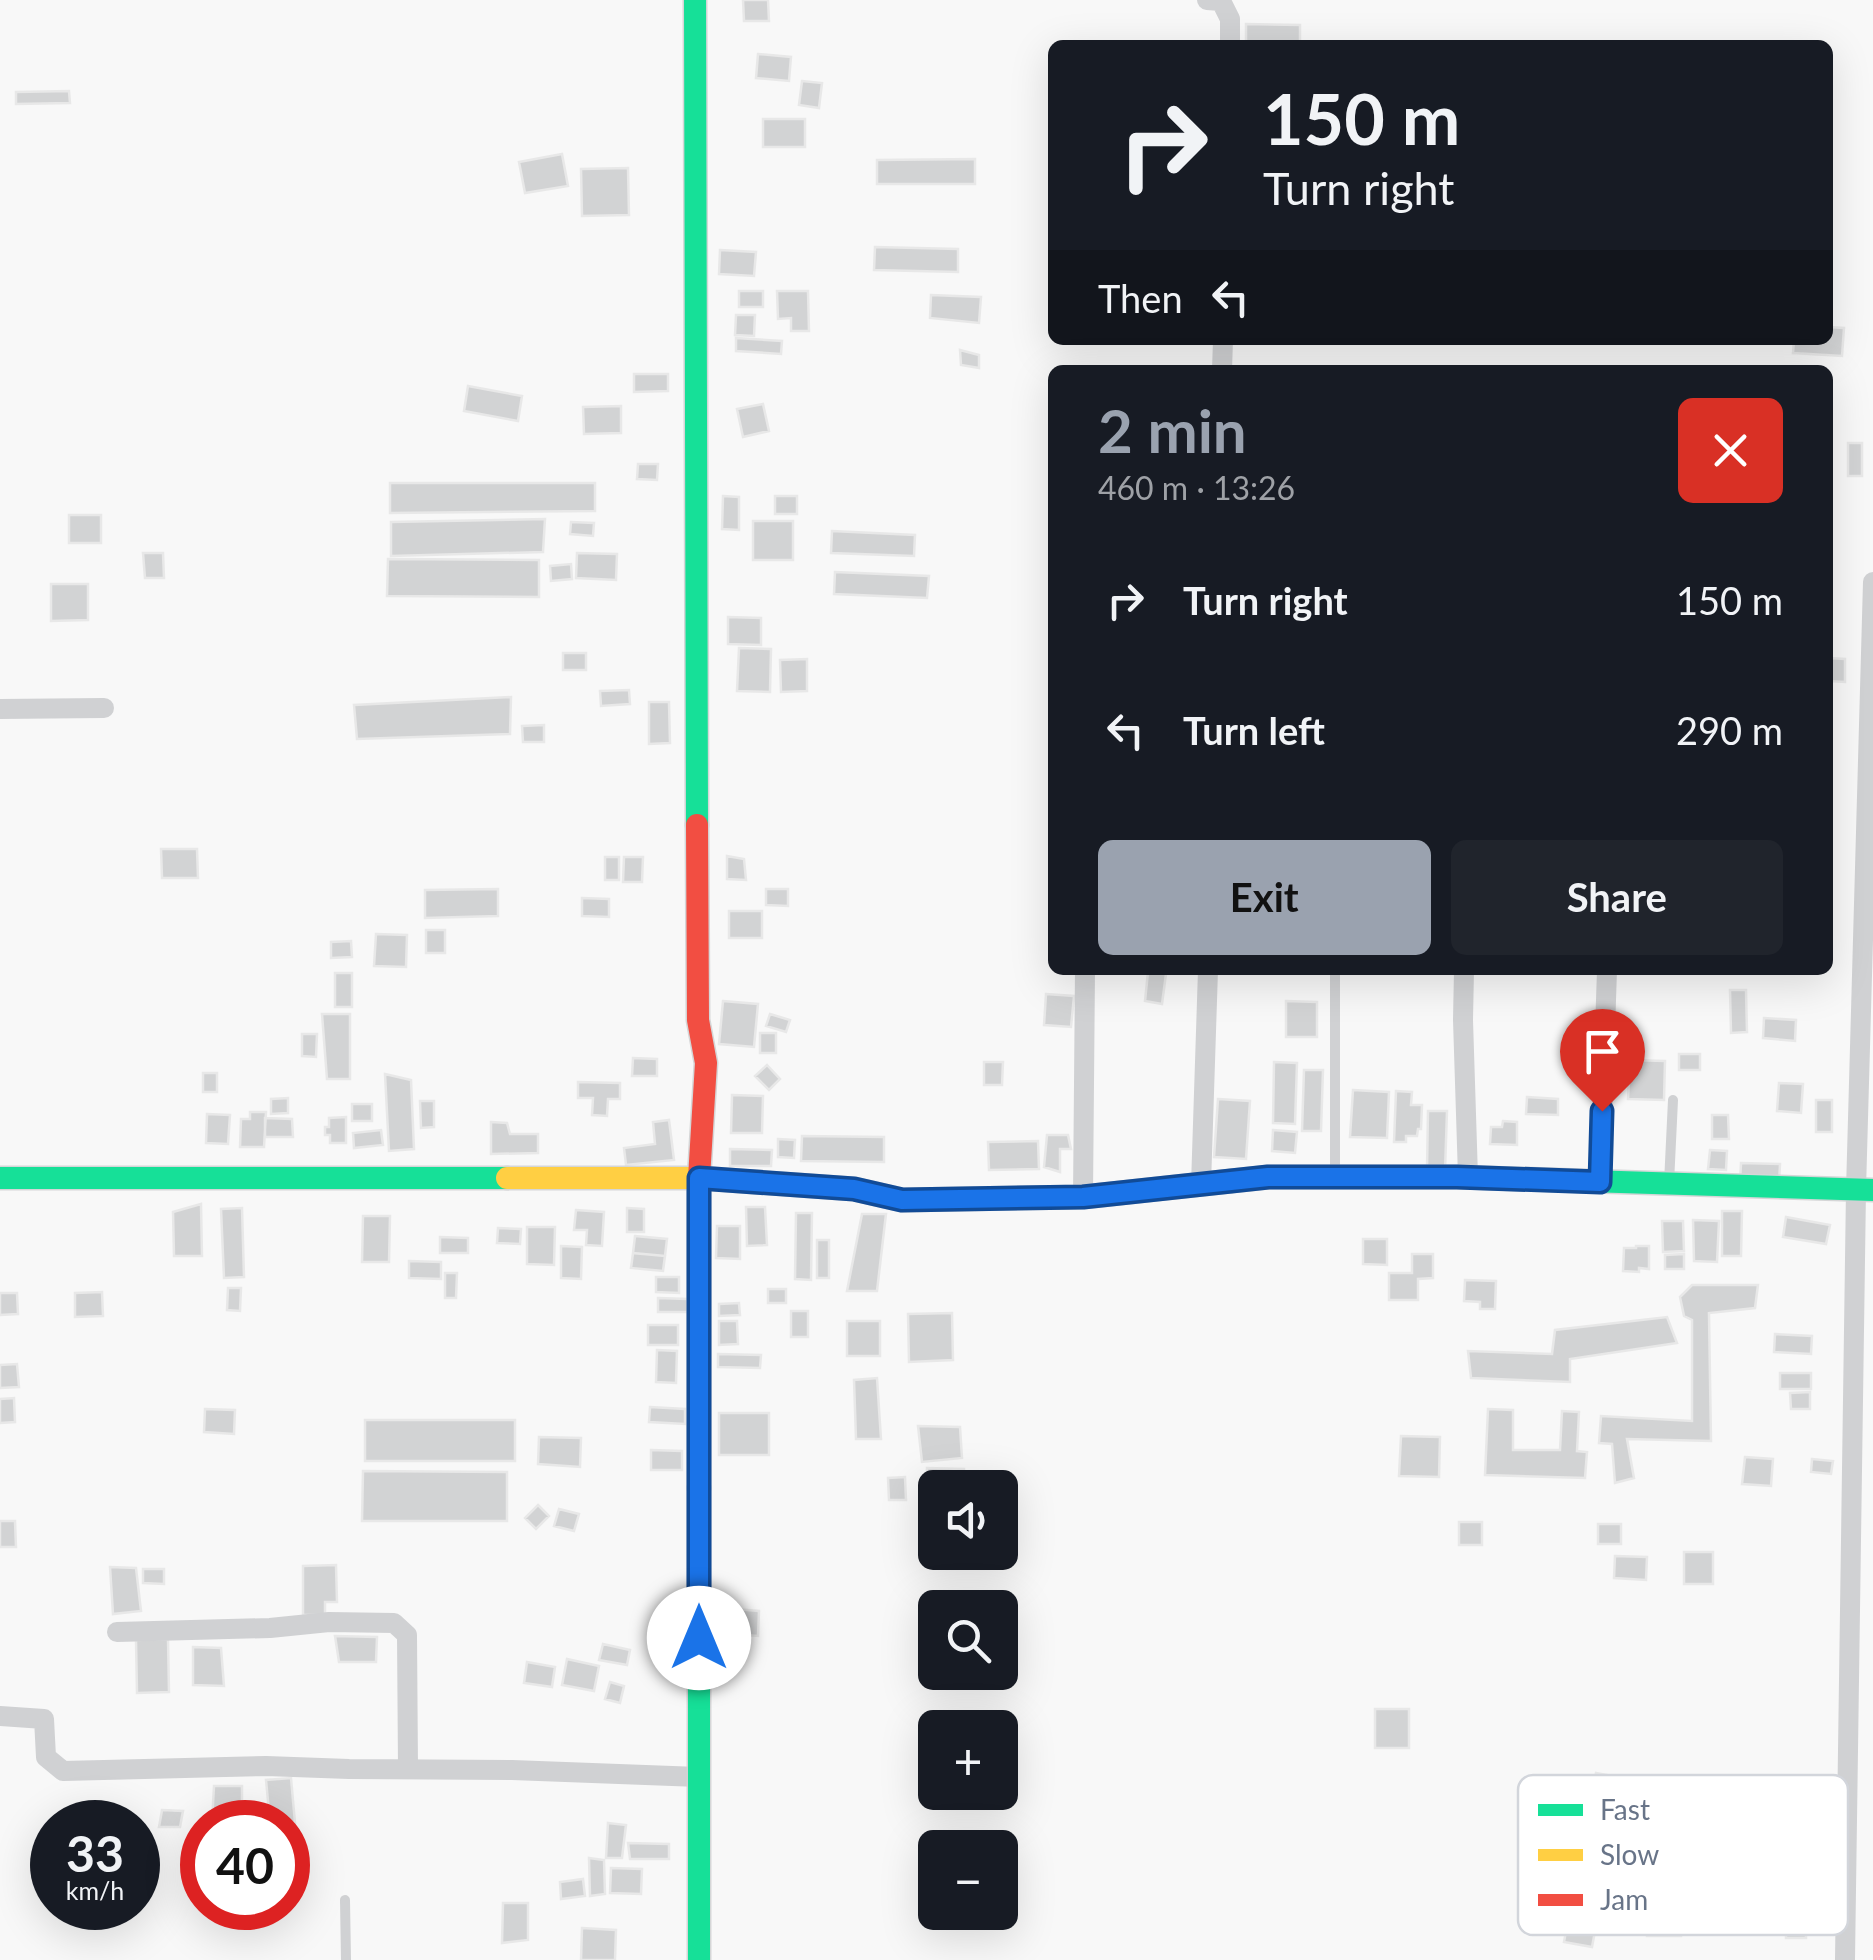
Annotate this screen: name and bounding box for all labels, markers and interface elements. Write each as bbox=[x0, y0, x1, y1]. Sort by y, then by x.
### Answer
text: 150 m bbox=[1263, 76, 1460, 160]
icon: right bbox=[1098, 80, 1228, 210]
text: Turn right bbox=[1263, 161, 1454, 215]
icon: left bbox=[1203, 270, 1258, 325]
text: Then bbox=[1098, 275, 1183, 321]
text: 2 min bbox=[1098, 394, 1247, 466]
button: close bbox=[1678, 398, 1783, 503]
text: 460 m · 13:26 bbox=[1098, 468, 1295, 507]
icon: right bbox=[1098, 573, 1153, 628]
text: Turn right bbox=[1183, 577, 1348, 623]
text: 150 m bbox=[1676, 577, 1783, 623]
icon: left bbox=[1098, 703, 1153, 758]
text: Turn left bbox=[1183, 707, 1325, 753]
text: 290 m bbox=[1676, 707, 1783, 753]
button: Exit bbox=[1098, 840, 1431, 955]
button: Share bbox=[1451, 840, 1783, 955]
pin bbox=[1560, 1009, 1645, 1112]
icon: arrive bbox=[1575, 1024, 1630, 1079]
map controls bbox=[918, 1470, 1018, 1930]
button: sound bbox=[918, 1470, 1018, 1570]
position arrow bbox=[647, 1586, 751, 1690]
button: search bbox=[918, 1590, 1018, 1690]
button: + bbox=[918, 1710, 1018, 1810]
legend bbox=[1518, 1775, 1848, 1935]
text: Fast bbox=[1600, 1792, 1650, 1826]
speed limit sign: 40 bbox=[180, 1800, 310, 1930]
text: 33 bbox=[66, 1823, 124, 1883]
button: − bbox=[918, 1830, 1018, 1930]
text: Slow bbox=[1600, 1837, 1659, 1871]
text: km/h bbox=[66, 1875, 124, 1905]
text: Jam bbox=[1600, 1882, 1648, 1916]

